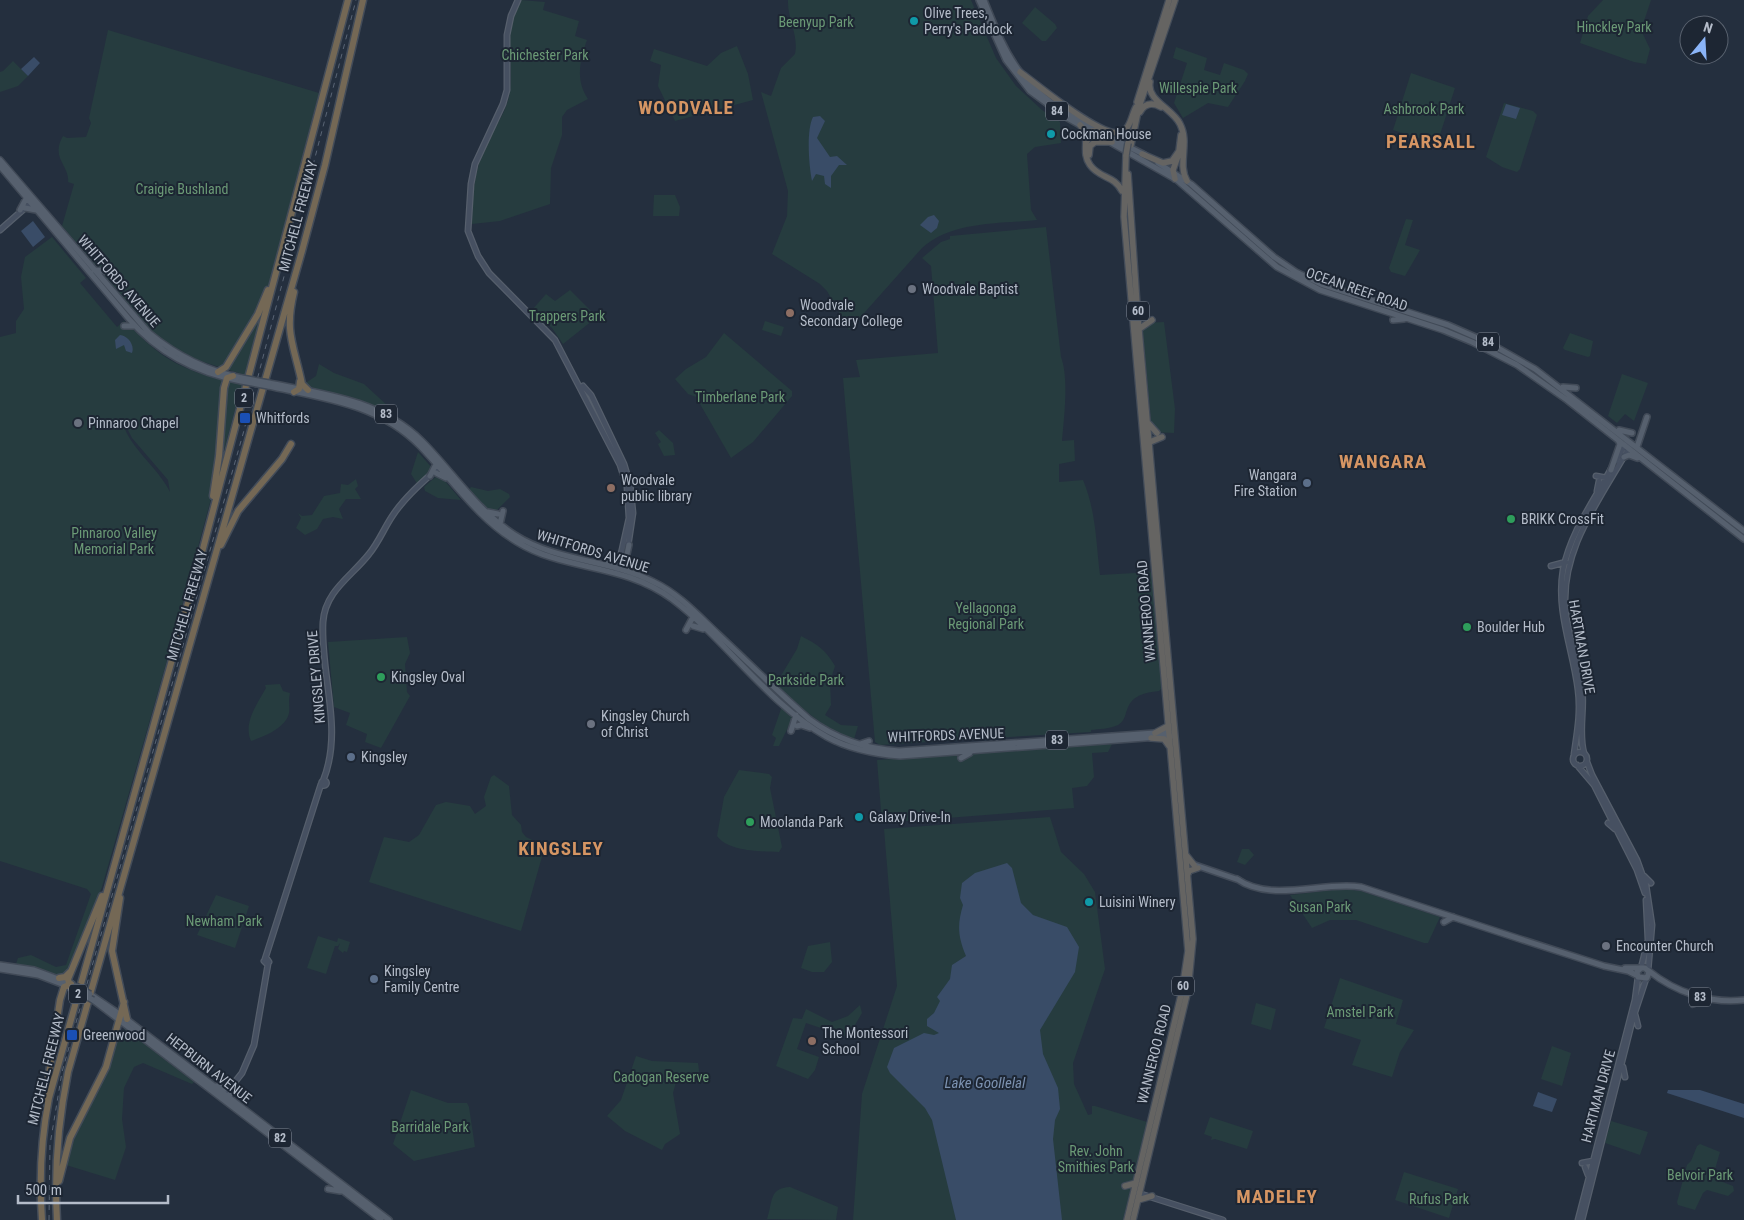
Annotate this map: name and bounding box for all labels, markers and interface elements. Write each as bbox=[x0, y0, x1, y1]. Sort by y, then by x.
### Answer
place label: Olive Trees, Perry's Paddock bbox=[924, 5, 1013, 37]
park label: Beenyup Park bbox=[778, 14, 854, 30]
marker: Olive Trees, Perry's Paddock bbox=[908, 15, 920, 27]
north arrow bbox=[1679, 15, 1729, 65]
park label: Hinckley Park bbox=[1576, 19, 1652, 35]
text: N bbox=[1701, 19, 1715, 37]
park label: Chichester Park bbox=[501, 47, 589, 63]
park label: Willespie Park bbox=[1159, 80, 1238, 96]
district label: WOODVALE bbox=[638, 96, 734, 119]
park label: Ashbrook Park bbox=[1384, 101, 1465, 117]
road number: 84 bbox=[1046, 102, 1068, 120]
place label: Cockman House bbox=[1061, 126, 1152, 142]
marker: Cockman House bbox=[1045, 128, 1057, 140]
district label: PEARSALL bbox=[1386, 130, 1476, 153]
street label: MITCHELL FREEWAY bbox=[275, 158, 321, 273]
park label: Craigie Bushland bbox=[136, 181, 228, 197]
street label: WHITFORDS AVENUE bbox=[75, 232, 163, 330]
street label: OCEAN REEF ROAD bbox=[1304, 264, 1410, 314]
place label: Woodvale Baptist bbox=[922, 281, 1018, 297]
marker: Woodvale Baptist bbox=[906, 283, 918, 295]
place label: Woodvale Secondary College bbox=[800, 297, 903, 329]
road number: 60 bbox=[1127, 302, 1149, 321]
marker: Woodvale Secondary College bbox=[784, 307, 796, 319]
park label: Trappers Park bbox=[529, 308, 606, 324]
road number: 84 bbox=[1477, 332, 1499, 352]
road number: 2 bbox=[235, 388, 253, 408]
park label: Timberlane Park bbox=[695, 389, 786, 405]
road number: 83 bbox=[375, 404, 397, 424]
place label: Whitfords bbox=[256, 410, 310, 426]
marker: Whitfords bbox=[238, 411, 252, 425]
place label: Pinnaroo Chapel bbox=[88, 415, 179, 431]
marker: Pinnaroo Chapel bbox=[72, 417, 84, 429]
district label: WANGARA bbox=[1339, 450, 1427, 473]
place label: Wangara Fire Station bbox=[1234, 467, 1297, 499]
place label: Woodvale public library bbox=[621, 472, 692, 504]
marker: Wangara Fire Station bbox=[1301, 477, 1313, 489]
marker: Woodvale public library bbox=[605, 482, 617, 494]
place label: BRIKK CrossFit bbox=[1521, 511, 1604, 527]
marker: BRIKK CrossFit bbox=[1505, 513, 1517, 525]
park label: Pinnaroo Valley Memorial Park bbox=[71, 525, 157, 557]
street label: WHITFORDS AVENUE bbox=[535, 526, 651, 576]
street label: MITCHELL FREEWAY bbox=[164, 547, 211, 662]
street label: WANNEROO ROAD bbox=[1134, 559, 1158, 663]
street label: HARTMAN DRIVE bbox=[1566, 599, 1598, 695]
park label: Yellagonga Regional Park bbox=[948, 600, 1025, 632]
place label: Boulder Hub bbox=[1477, 619, 1545, 635]
marker: Boulder Hub bbox=[1461, 621, 1473, 633]
street label: KINGSLEY DRIVE bbox=[304, 630, 328, 724]
place label: Kingsley Oval bbox=[391, 669, 465, 685]
marker: Kingsley Oval bbox=[375, 671, 387, 683]
park label: Parkside Park bbox=[768, 672, 845, 688]
place label: Kingsley Church of Christ bbox=[601, 708, 689, 740]
marker: Kingsley Church of Christ bbox=[585, 718, 597, 730]
street label: WHITFORDS AVENUE bbox=[887, 725, 1005, 745]
road number: 83 bbox=[1046, 730, 1068, 750]
place label: Kingsley bbox=[361, 749, 408, 765]
marker: Kingsley bbox=[345, 751, 357, 763]
place label: Galaxy Drive-In bbox=[869, 809, 951, 825]
marker: Galaxy Drive-In bbox=[853, 811, 865, 823]
place label: Moolanda Park bbox=[760, 814, 844, 830]
marker: Moolanda Park bbox=[744, 816, 756, 828]
district label: KINGSLEY bbox=[518, 837, 604, 860]
place label: Luisini Winery bbox=[1099, 894, 1176, 910]
marker: Luisini Winery bbox=[1083, 896, 1095, 908]
park label: Susan Park bbox=[1289, 899, 1352, 915]
park label: Newham Park bbox=[186, 913, 263, 929]
place label: Encounter Church bbox=[1616, 938, 1714, 954]
marker: Encounter Church bbox=[1600, 940, 1612, 952]
place label: Kingsley Family Centre bbox=[384, 963, 460, 995]
marker: Kingsley Family Centre bbox=[368, 973, 380, 985]
road number: 60 bbox=[1172, 976, 1194, 996]
road number: 2 bbox=[69, 984, 87, 1004]
road number: 83 bbox=[1689, 988, 1711, 1006]
street label: WANNEROO ROAD bbox=[1134, 1003, 1174, 1105]
park label: Amstel Park bbox=[1326, 1004, 1394, 1020]
street label: MITCHELL FREEWAY bbox=[24, 1011, 68, 1126]
place label: The Montessori School bbox=[822, 1025, 908, 1057]
place label: Greenwood bbox=[83, 1027, 145, 1043]
marker: Greenwood bbox=[65, 1028, 79, 1042]
street label: HEPBURN AVENUE bbox=[163, 1030, 255, 1106]
marker: The Montessori School bbox=[806, 1035, 818, 1047]
street label: HARTMAN DRIVE bbox=[1578, 1048, 1618, 1144]
park label: Cadogan Reserve bbox=[613, 1069, 709, 1085]
water label: Lake Goollelal bbox=[945, 1074, 1026, 1092]
park label: Barridale Park bbox=[391, 1119, 470, 1135]
road number: 82 bbox=[269, 1128, 291, 1148]
park label: Rev. John Smithies Park bbox=[1058, 1143, 1135, 1175]
park label: Belvoir Park bbox=[1667, 1167, 1734, 1183]
scale bar bbox=[18, 1172, 168, 1204]
text: 500 m bbox=[25, 1181, 62, 1199]
district label: MADELEY bbox=[1236, 1185, 1318, 1208]
park label: Rufus Park bbox=[1409, 1191, 1470, 1207]

